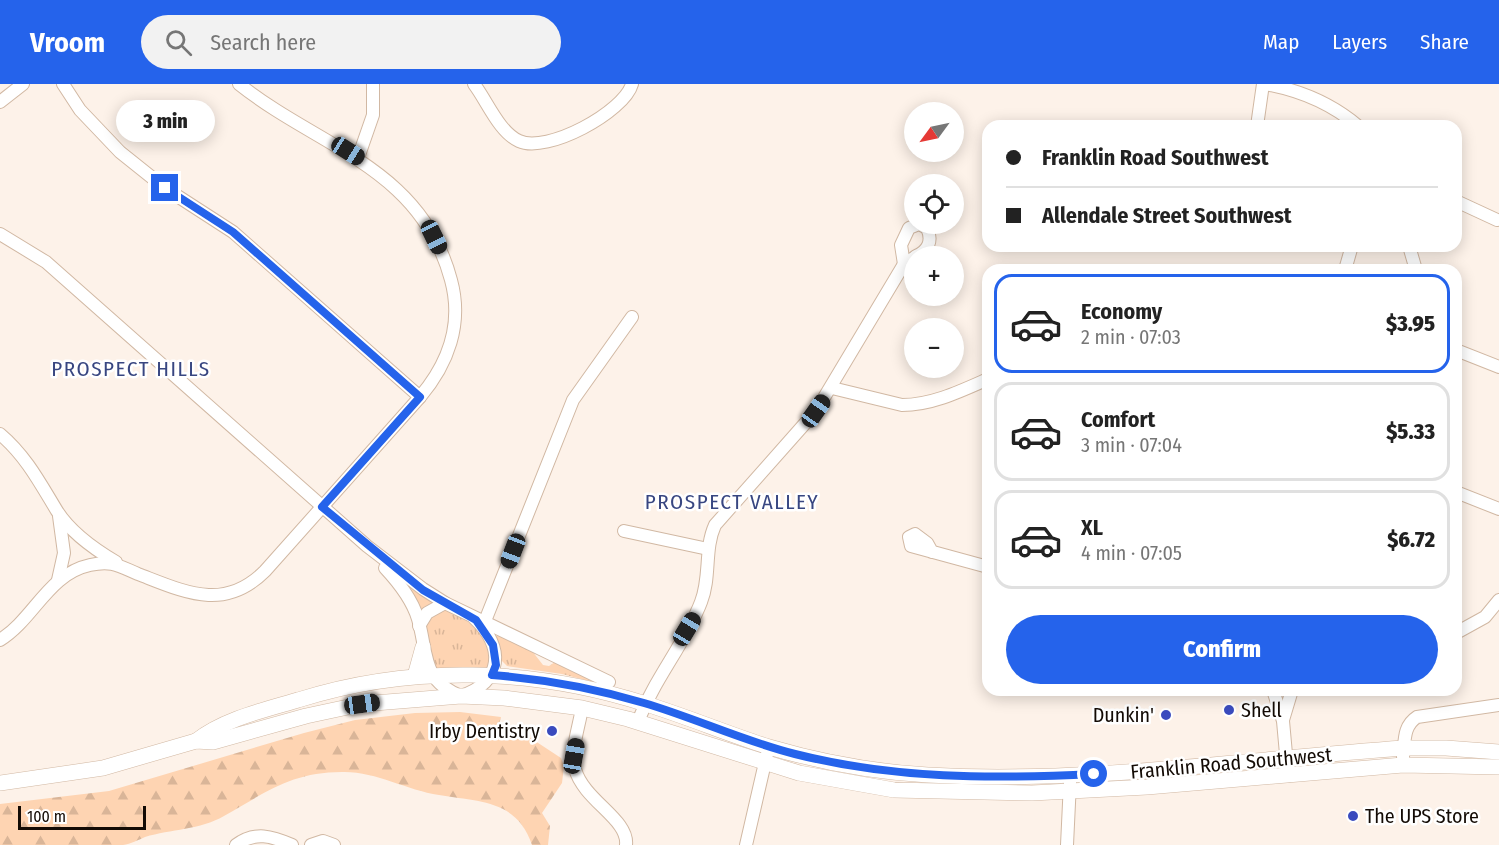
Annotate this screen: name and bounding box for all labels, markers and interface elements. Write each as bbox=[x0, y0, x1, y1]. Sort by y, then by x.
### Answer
search box bbox=[141, 15, 561, 69]
text: Vroom bbox=[30, 26, 105, 59]
icon: search bbox=[162, 26, 195, 59]
text: Search here bbox=[210, 29, 316, 56]
text: Map bbox=[1263, 29, 1299, 55]
text: Layers bbox=[1332, 29, 1387, 55]
text: Share bbox=[1420, 29, 1469, 55]
callout: 3 min bbox=[116, 101, 214, 143]
north arrow bbox=[904, 102, 964, 162]
map controls bbox=[904, 102, 964, 378]
text: 3 min bbox=[143, 109, 188, 133]
car bbox=[328, 134, 368, 168]
text: Franklin Road Southwest bbox=[1042, 144, 1268, 171]
route end bbox=[151, 174, 178, 201]
button: locate bbox=[904, 174, 964, 234]
text: Allendale Street Southwest bbox=[1042, 202, 1292, 229]
car bbox=[418, 217, 450, 257]
button: + bbox=[904, 246, 964, 306]
icon: car bbox=[1009, 297, 1063, 351]
text: Economy bbox=[1081, 298, 1162, 325]
text: $3.95 bbox=[1386, 310, 1435, 337]
button: − bbox=[904, 318, 964, 378]
text: 2 min · 07:03 bbox=[1081, 325, 1181, 349]
district label: PROSPECT HILLS bbox=[51, 356, 211, 382]
car bbox=[798, 391, 834, 431]
icon: car bbox=[1009, 405, 1063, 459]
text: Comfort bbox=[1081, 406, 1155, 433]
text: $5.33 bbox=[1386, 418, 1435, 445]
text: 3 min · 07:04 bbox=[1081, 433, 1182, 457]
district label: PROSPECT VALLEY bbox=[645, 489, 819, 515]
icon: car bbox=[1009, 513, 1063, 567]
text: XL bbox=[1081, 514, 1103, 541]
text: $6.72 bbox=[1387, 526, 1435, 553]
car bbox=[498, 531, 528, 571]
text: 4 min · 07:05 bbox=[1081, 541, 1182, 565]
car bbox=[670, 609, 704, 649]
button: Confirm bbox=[1006, 615, 1438, 684]
car bbox=[343, 693, 381, 715]
place label: Shell bbox=[1241, 698, 1282, 722]
place label: Dunkin' bbox=[1093, 703, 1154, 727]
marker: Shell bbox=[1222, 703, 1236, 717]
marker: Dunkin' bbox=[1159, 708, 1173, 722]
place label: Irby Dentistry bbox=[429, 719, 540, 743]
marker: Irby Dentistry bbox=[545, 724, 559, 738]
car bbox=[562, 737, 586, 775]
street label: Franklin Road Southwest bbox=[1129, 742, 1333, 784]
route start bbox=[1080, 760, 1107, 787]
scale bar bbox=[18, 803, 146, 830]
place label: The UPS Store bbox=[1365, 804, 1479, 828]
text: 100 m bbox=[27, 807, 66, 826]
marker: The UPS Store bbox=[1346, 809, 1360, 823]

